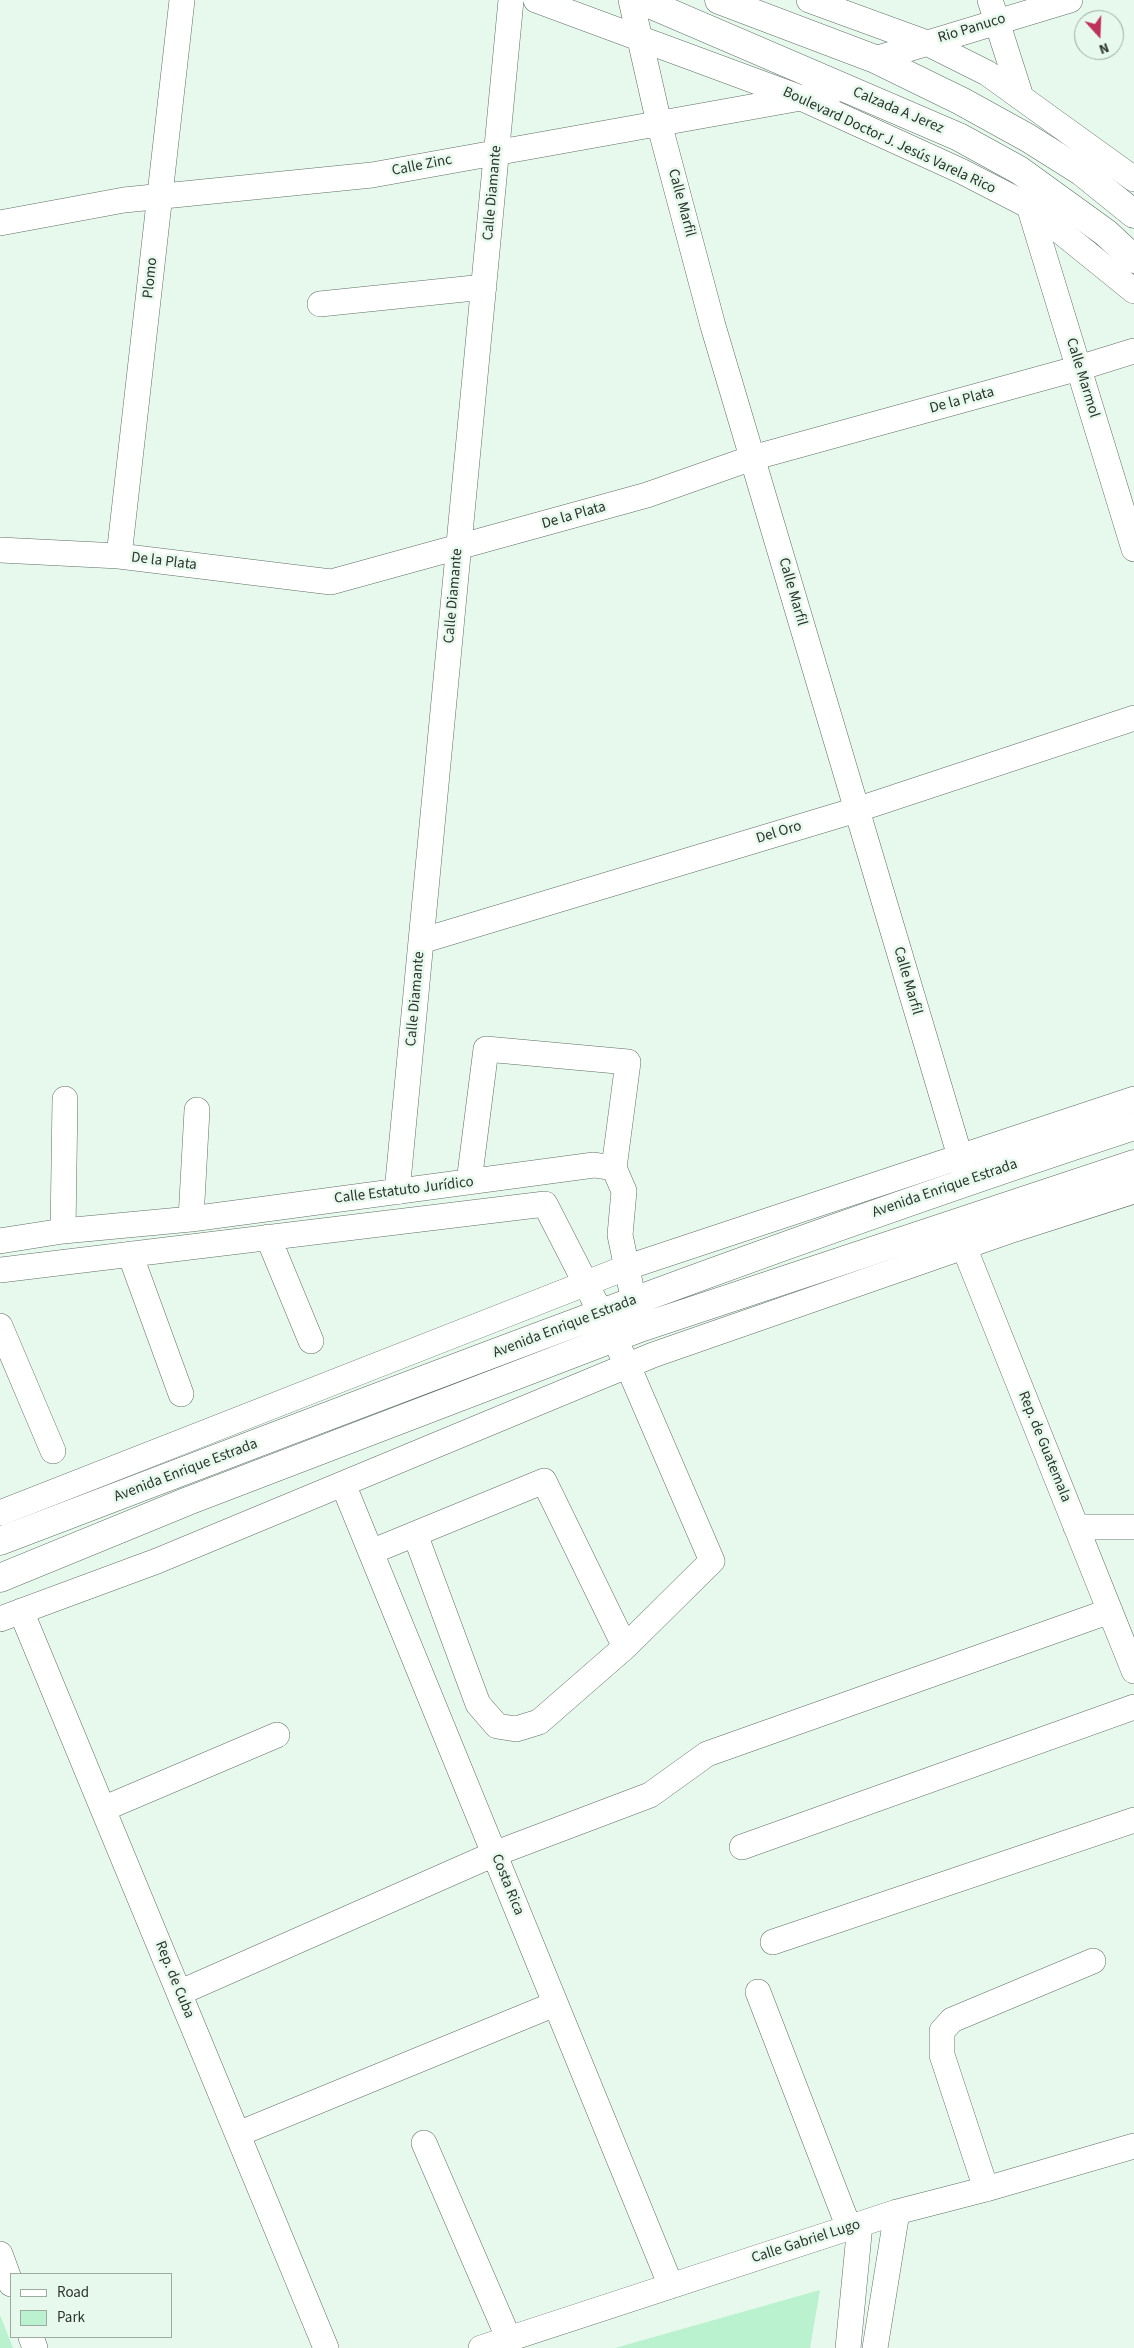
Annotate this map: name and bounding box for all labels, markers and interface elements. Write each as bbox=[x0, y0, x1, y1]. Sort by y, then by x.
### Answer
street label: Rio Panuco bbox=[936, 10, 1008, 48]
north arrow bbox=[1074, 10, 1124, 60]
text: N bbox=[1096, 37, 1112, 59]
street label: Boulevard Doctor J. Jesús Varela Rico bbox=[780, 84, 998, 198]
street label: Calzada A Jerez bbox=[850, 84, 946, 138]
street label: Calle Diamante bbox=[480, 145, 506, 241]
street label: Calle Zinc bbox=[390, 151, 454, 181]
street label: Calle Marfil bbox=[663, 167, 699, 239]
street label: Plomo bbox=[140, 257, 162, 299]
street label: Calle Marmol bbox=[1061, 336, 1103, 420]
street label: De la Plata bbox=[928, 384, 996, 418]
street label: De la Plata bbox=[540, 498, 608, 534]
street label: Calle Diamante bbox=[441, 548, 467, 644]
street label: De la Plata bbox=[130, 549, 198, 575]
street label: Calle Marfil bbox=[774, 556, 810, 628]
street label: Del Oro bbox=[754, 818, 804, 848]
street label: Calle Marfil bbox=[889, 945, 925, 1017]
street label: Calle Diamante bbox=[403, 951, 429, 1047]
street label: Avenida Enrique Estrada bbox=[870, 1156, 1020, 1222]
street label: Calle Estatuto Jurídico bbox=[333, 1174, 475, 1208]
street label: Avenida Enrique Estrada bbox=[491, 1291, 639, 1363]
street label: Rep. de Guatemala bbox=[1014, 1389, 1074, 1505]
street label: Avenida Enrique Estrada bbox=[112, 1435, 260, 1507]
street label: Costa Rica bbox=[487, 1852, 527, 1918]
street label: Rep. de Cuba bbox=[150, 1939, 198, 2021]
street label: Calle Gabriel Lugo bbox=[749, 2216, 863, 2268]
legend bbox=[10, 2273, 172, 2338]
text: Road bbox=[57, 2282, 89, 2303]
text: Park bbox=[57, 2307, 85, 2328]

